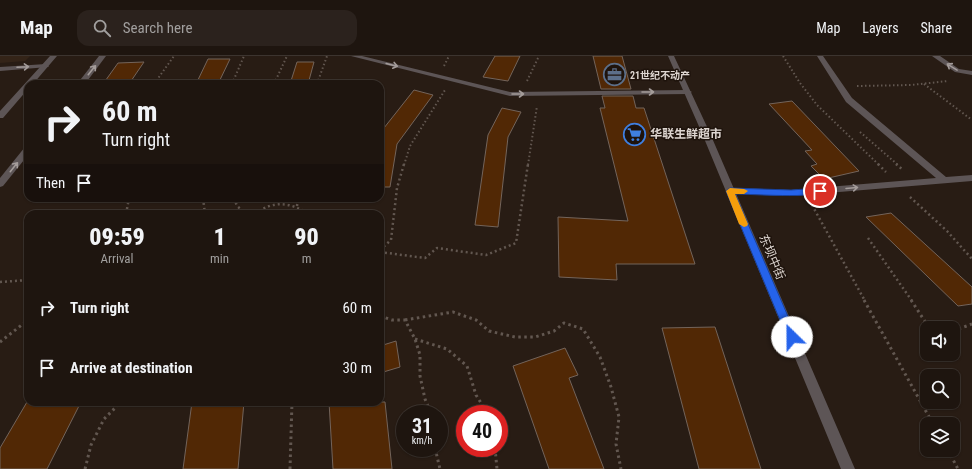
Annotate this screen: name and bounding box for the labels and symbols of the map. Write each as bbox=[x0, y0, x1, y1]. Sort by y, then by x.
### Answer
one-way arrow bbox=[385, 62, 398, 70]
office icon: 21世纪不动产 bbox=[601, 62, 627, 88]
one-way arrow bbox=[946, 63, 958, 71]
one-way arrow bbox=[16, 64, 29, 71]
one-way arrow bbox=[87, 65, 96, 75]
place label: 21世纪不动产 bbox=[630, 70, 690, 81]
one-way arrow bbox=[641, 88, 654, 96]
one-way arrow bbox=[511, 90, 524, 98]
supermarket icon: 华联生鲜超市 bbox=[622, 121, 648, 147]
place label: 华联生鲜超市 bbox=[650, 127, 722, 141]
one-way arrow bbox=[10, 161, 18, 172]
pin bbox=[803, 174, 837, 208]
one-way arrow bbox=[845, 184, 858, 192]
street label: 东坝中街 bbox=[756, 232, 788, 282]
position arrow bbox=[771, 316, 813, 358]
speed limit sign: 40 bbox=[456, 405, 508, 457]

